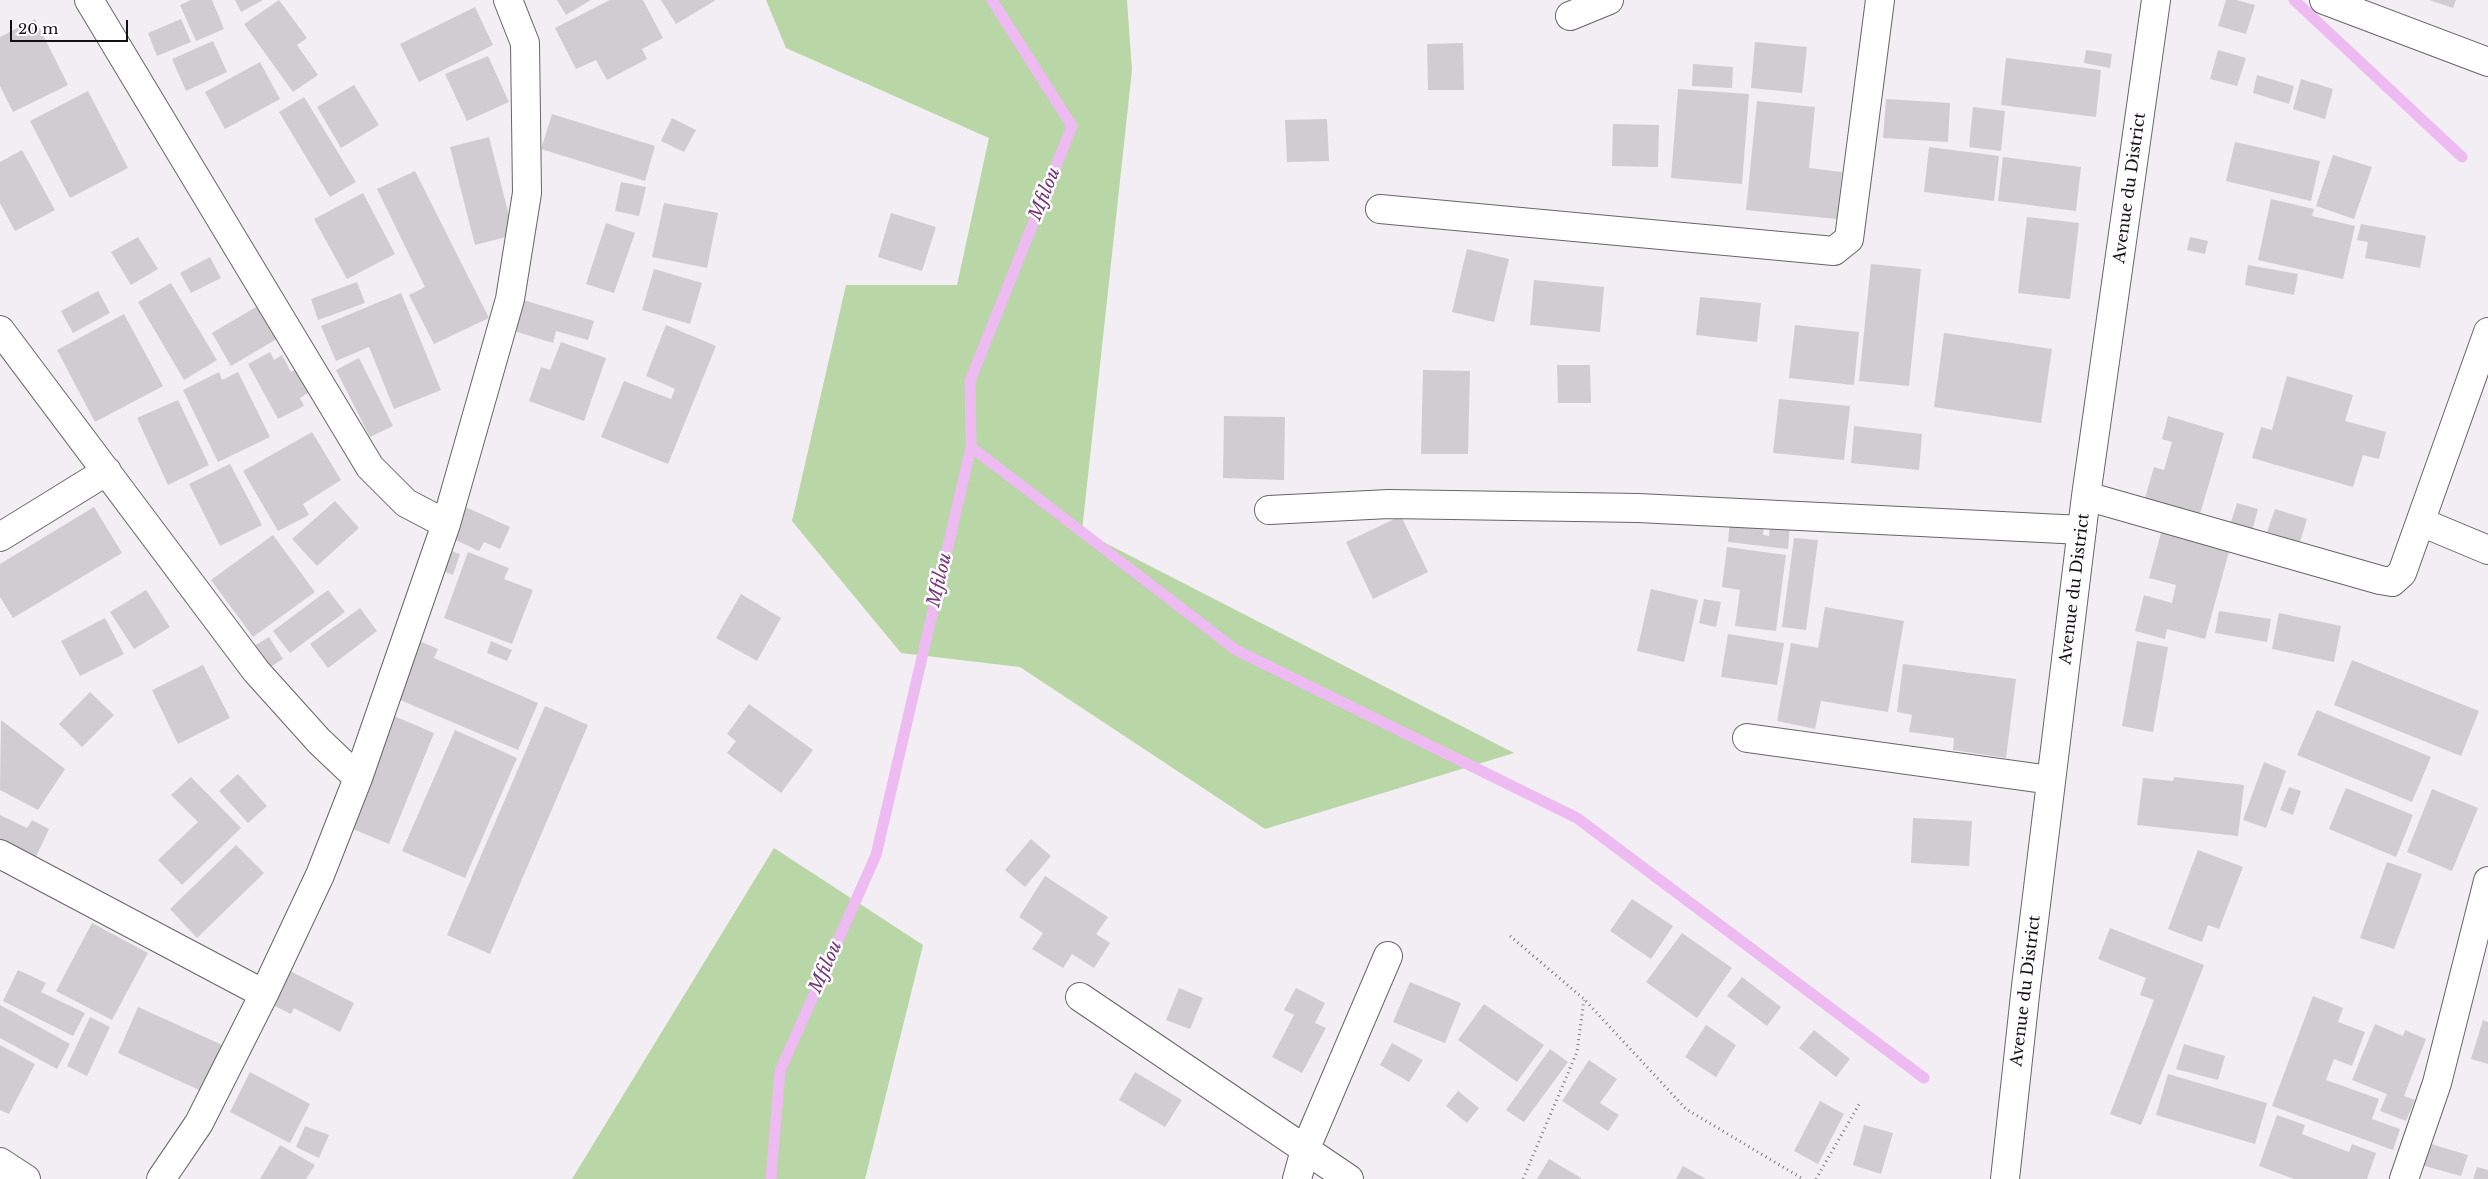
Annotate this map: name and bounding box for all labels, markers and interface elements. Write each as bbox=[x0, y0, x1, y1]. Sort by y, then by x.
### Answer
scale bar bbox=[12, 10, 130, 42]
text: 20 m bbox=[18, 19, 58, 38]
street label: Avenue du District bbox=[2110, 111, 2150, 265]
water label: Mfilou bbox=[1025, 164, 1065, 224]
street label: Avenue du District bbox=[2056, 512, 2094, 666]
water label: Mfilou bbox=[923, 551, 957, 609]
street label: Avenue du District bbox=[2007, 914, 2045, 1068]
water label: Mfilou bbox=[805, 937, 847, 997]

